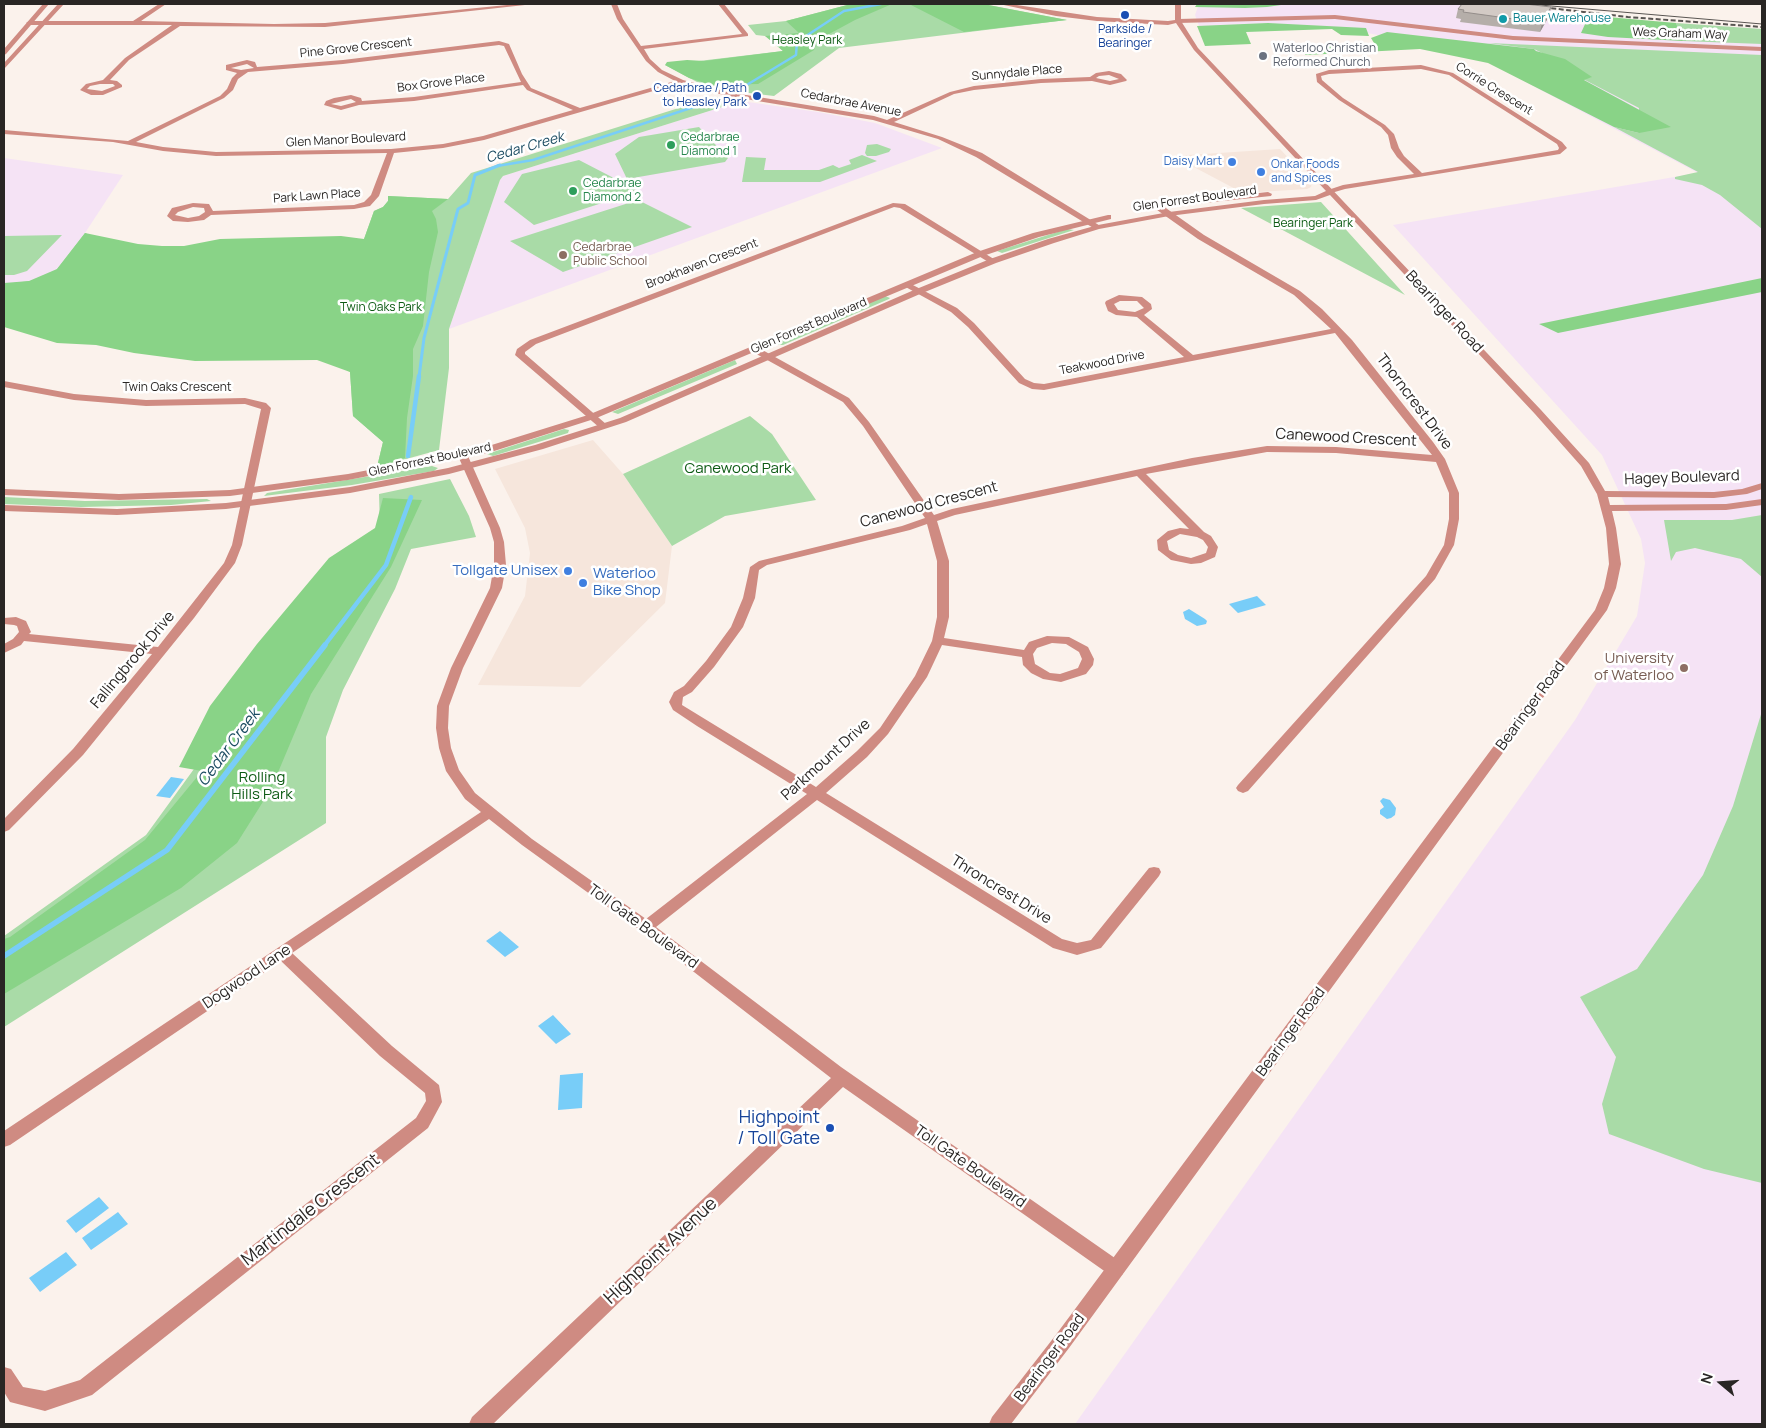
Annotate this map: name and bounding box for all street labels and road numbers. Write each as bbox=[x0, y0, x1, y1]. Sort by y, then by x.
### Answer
street label: Wes Graham Way bbox=[1632, 25, 1728, 43]
street label: Pine Grove Crescent bbox=[299, 35, 413, 61]
street label: Corrie Crescent bbox=[1453, 60, 1535, 118]
street label: Sunnydale Place bbox=[971, 62, 1063, 84]
street label: Box Grove Place bbox=[396, 70, 486, 96]
street label: Cedarbrae Avenue bbox=[800, 86, 902, 120]
street label: Glen Manor Boulevard bbox=[286, 130, 406, 150]
street label: Glen Forrest Boulevard bbox=[1132, 183, 1258, 215]
street label: Park Lawn Place bbox=[273, 186, 361, 206]
street label: Brookhaven Crescent bbox=[644, 236, 760, 292]
street label: Bearinger Road bbox=[1401, 267, 1487, 357]
street label: Glen Forrest Boulevard bbox=[749, 295, 869, 357]
street label: Teakwood Drive bbox=[1058, 348, 1146, 378]
street label: Thorncrest Drive bbox=[1372, 351, 1456, 453]
street label: Twin Oaks Crescent bbox=[122, 381, 232, 395]
street label: Canewood Crescent bbox=[1275, 425, 1417, 451]
street label: Glen Forrest Boulevard bbox=[368, 440, 492, 480]
street label: Hagey Boulevard bbox=[1624, 467, 1740, 489]
street label: Canewood Crescent bbox=[858, 478, 1000, 532]
street label: Fallingbrook Drive bbox=[87, 608, 179, 712]
street label: Bearinger Road bbox=[1493, 658, 1569, 754]
street label: Parkmount Drive bbox=[778, 715, 874, 805]
street label: Throncrest Drive bbox=[947, 852, 1055, 928]
street label: Toll Gate Boulevard bbox=[584, 881, 702, 973]
street label: Dogwood Lane bbox=[200, 941, 294, 1013]
street label: Bearinger Road bbox=[1253, 984, 1329, 1080]
street label: Toll Gate Boulevard bbox=[911, 1122, 1029, 1212]
street label: Martindale Crescent bbox=[238, 1149, 384, 1271]
street label: Highpoint Avenue bbox=[600, 1193, 722, 1309]
street label: Bearinger Road bbox=[1011, 1310, 1089, 1406]

